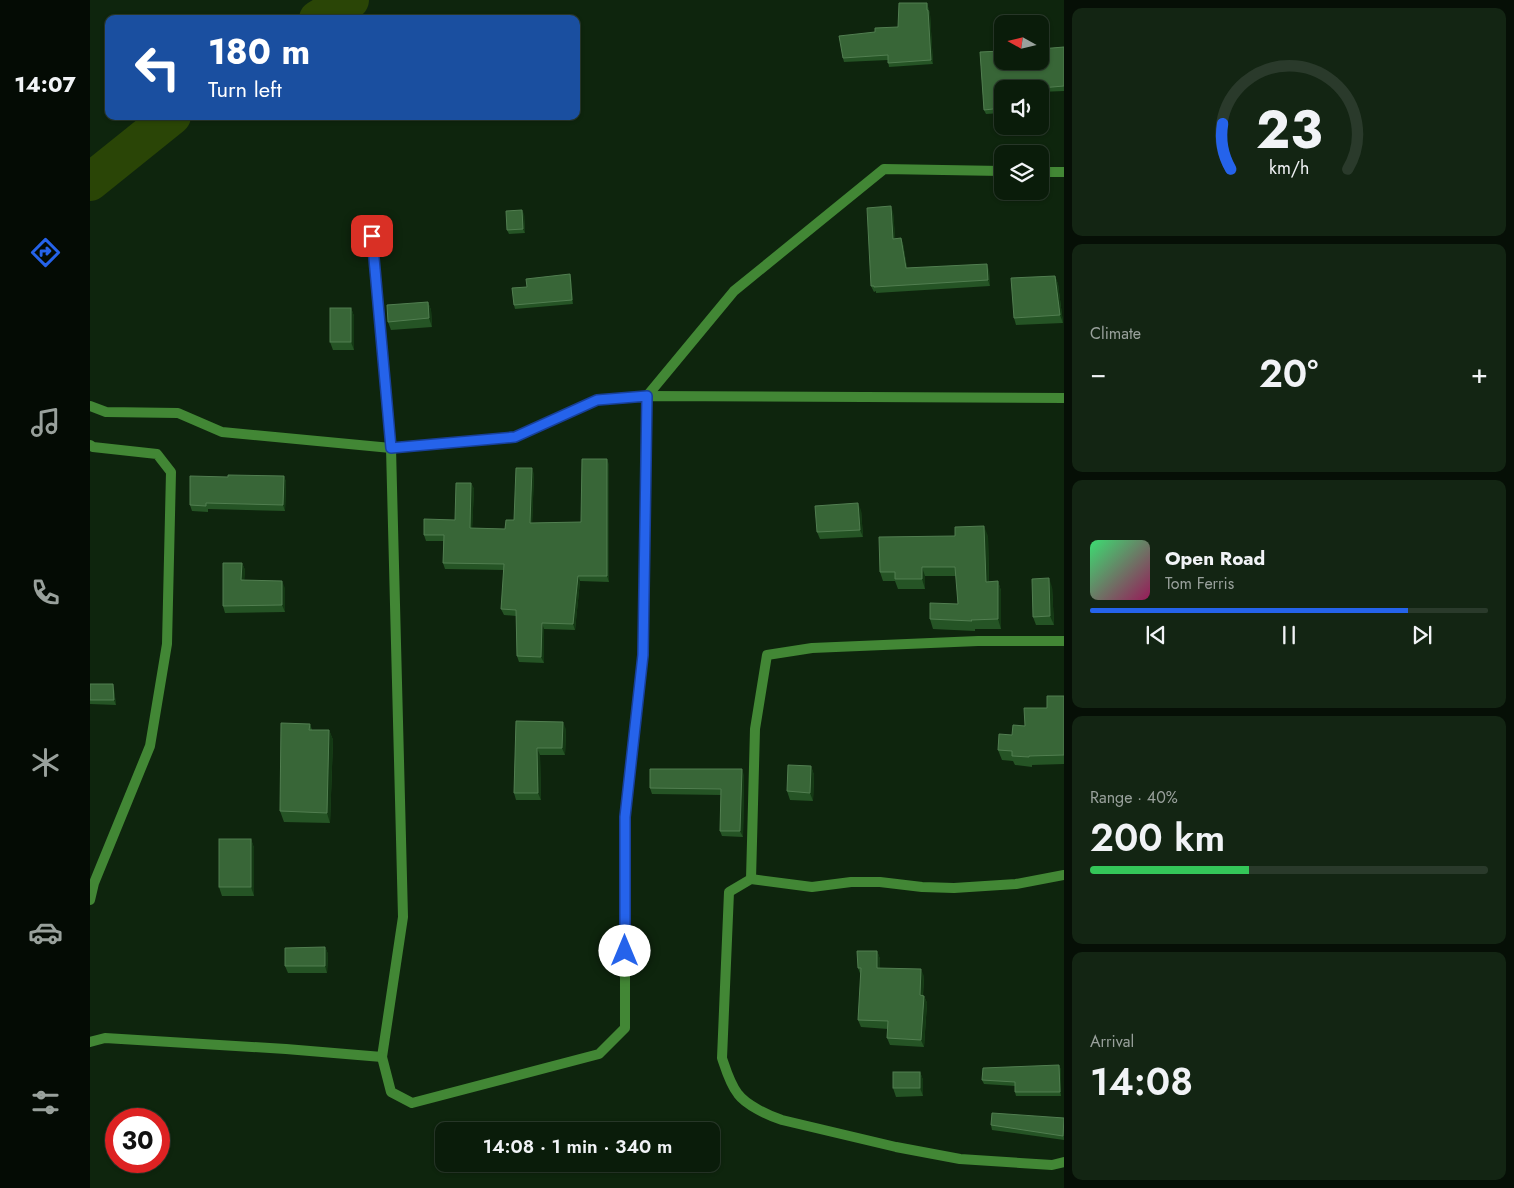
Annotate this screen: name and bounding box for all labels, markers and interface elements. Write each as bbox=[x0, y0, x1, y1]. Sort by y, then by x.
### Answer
north arrow bbox=[994, 15, 1049, 70]
map controls bbox=[994, 15, 1049, 200]
text: 180 m bbox=[208, 27, 310, 77]
icon: left bbox=[125, 35, 190, 100]
text: 14:07 bbox=[14, 68, 76, 100]
text: Turn left bbox=[208, 73, 282, 105]
button: sound bbox=[994, 80, 1049, 135]
text: 23 bbox=[1256, 92, 1322, 168]
button: layers bbox=[994, 145, 1049, 200]
text: km/h bbox=[1269, 155, 1309, 181]
pin bbox=[351, 215, 393, 257]
icon: arrive bbox=[358, 222, 386, 250]
icon: directions bbox=[28, 235, 63, 270]
text: Climate bbox=[1090, 322, 1141, 345]
text: 20° bbox=[1259, 346, 1318, 401]
text: − bbox=[1090, 353, 1107, 394]
text: + bbox=[1471, 353, 1488, 394]
icon: music bbox=[28, 405, 63, 440]
text: Open Road bbox=[1165, 545, 1265, 572]
text: Tom Ferris bbox=[1165, 572, 1234, 595]
icon: phone bbox=[28, 575, 63, 610]
icon: previous bbox=[1142, 621, 1170, 649]
icon: pause bbox=[1275, 621, 1303, 649]
icon: next bbox=[1408, 621, 1436, 649]
icon: climate bbox=[28, 745, 63, 780]
text: Range · 40% bbox=[1090, 786, 1178, 809]
text: 200 km bbox=[1090, 810, 1225, 865]
icon: car bbox=[28, 915, 63, 950]
position arrow bbox=[598, 924, 650, 976]
text: Arrival bbox=[1090, 1030, 1134, 1053]
text: 14:08 bbox=[1090, 1054, 1193, 1109]
icon: filters bbox=[28, 1085, 63, 1120]
speed limit sign: 30 bbox=[105, 1108, 170, 1173]
text: 14:08 · 1 min · 340 m bbox=[483, 1133, 672, 1160]

